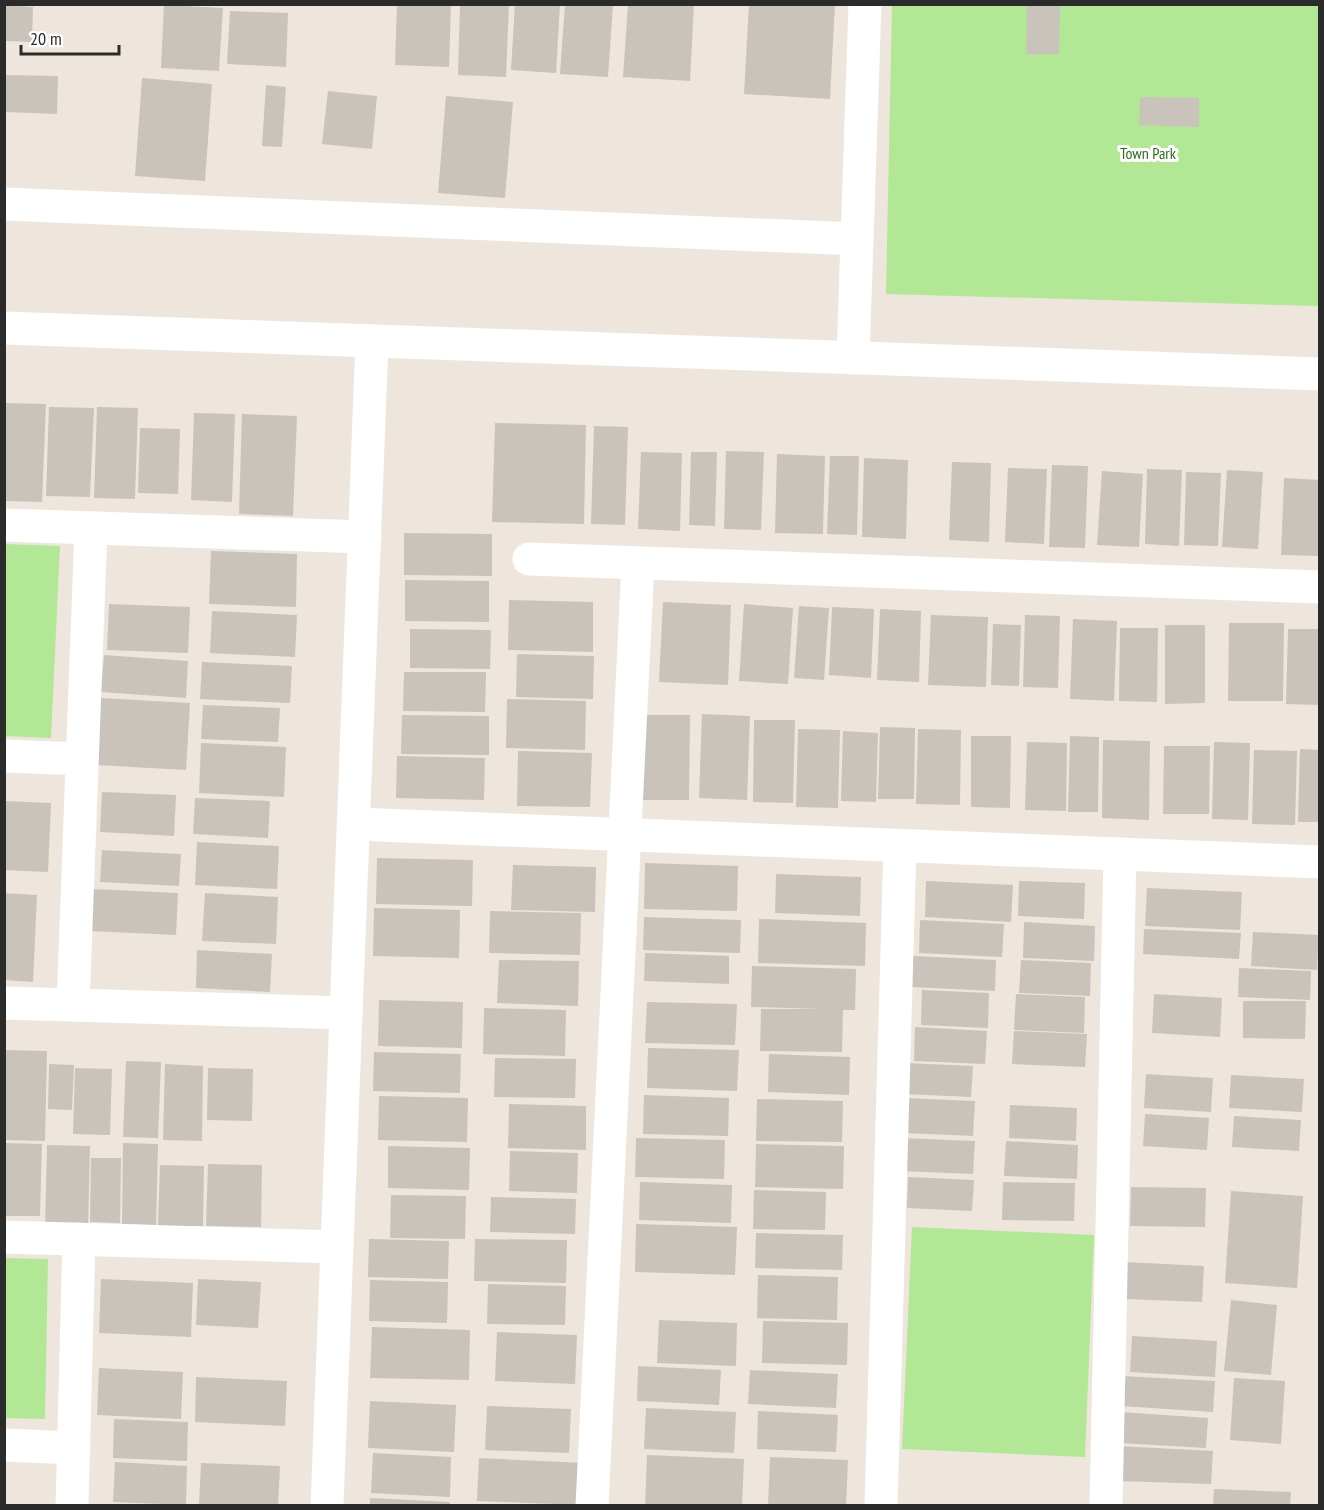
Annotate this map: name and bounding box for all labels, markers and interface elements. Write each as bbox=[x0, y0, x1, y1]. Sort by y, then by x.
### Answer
scale bar bbox=[21, 18, 118, 56]
text: 20 m bbox=[30, 27, 62, 50]
park label: Town Park bbox=[1120, 143, 1177, 163]

